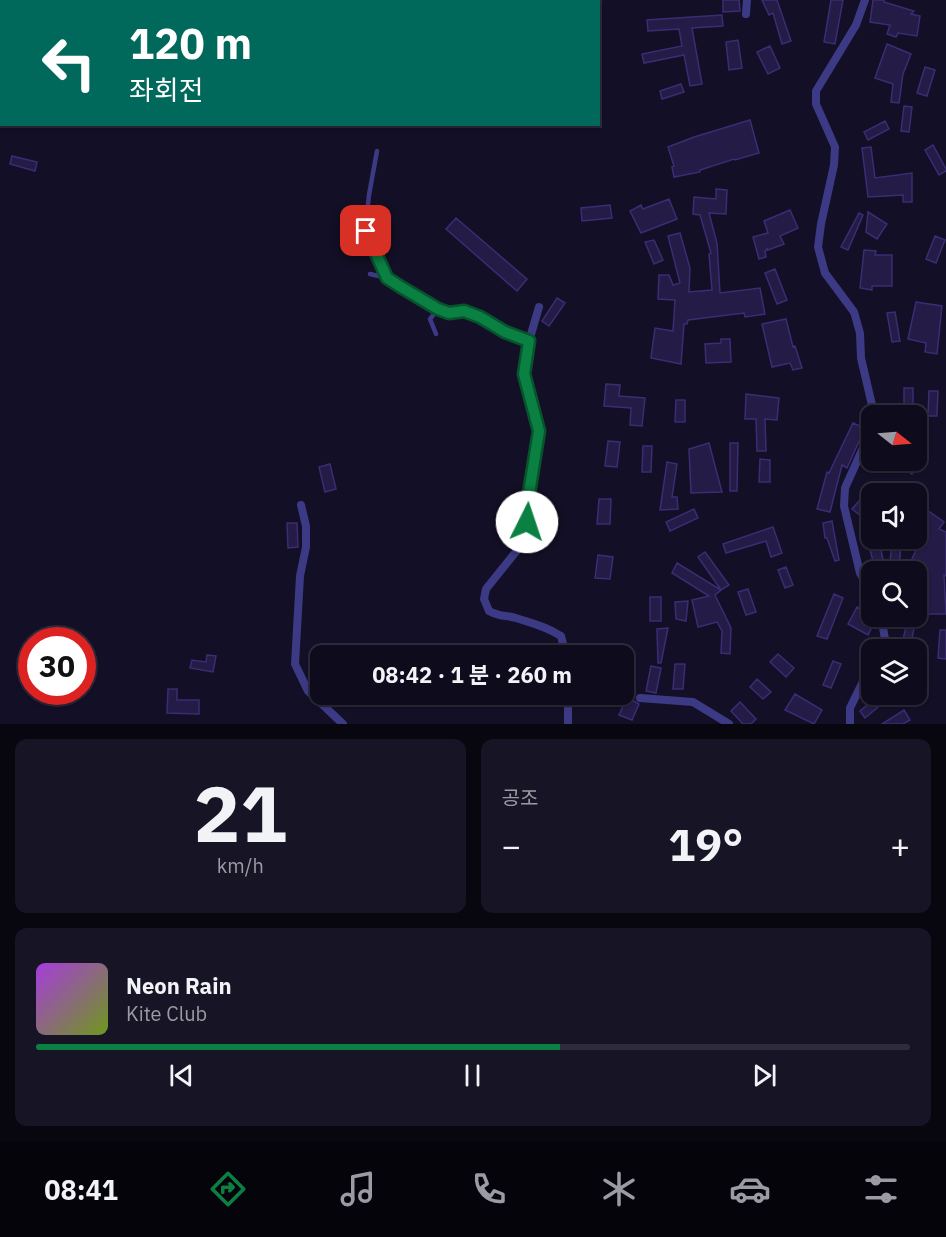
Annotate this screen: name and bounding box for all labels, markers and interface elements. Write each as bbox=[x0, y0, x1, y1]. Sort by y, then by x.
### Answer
text: 120 m bbox=[129, 16, 252, 71]
icon: left bbox=[30, 24, 108, 102]
text: 좌회전 bbox=[129, 72, 204, 107]
pin bbox=[340, 205, 391, 256]
icon: arrive bbox=[349, 214, 382, 247]
north arrow bbox=[861, 405, 927, 471]
map controls bbox=[861, 405, 927, 705]
button: sound bbox=[861, 483, 927, 549]
position arrow bbox=[495, 490, 559, 554]
button: search bbox=[861, 561, 927, 627]
speed limit sign: 30 bbox=[18, 627, 96, 705]
button: layers bbox=[861, 639, 927, 705]
text: 08:42 · 1 분 · 260 m bbox=[372, 660, 572, 689]
text: 21 bbox=[193, 762, 287, 863]
text: 공조 bbox=[502, 784, 538, 811]
text: 19° bbox=[668, 815, 743, 873]
text: − bbox=[502, 824, 521, 867]
text: + bbox=[890, 824, 910, 867]
text: km/h bbox=[217, 852, 264, 879]
text: Neon Rain bbox=[126, 971, 232, 1000]
text: Kite Club bbox=[126, 1000, 207, 1027]
icon: previous bbox=[165, 1059, 198, 1092]
icon: pause bbox=[456, 1059, 489, 1092]
icon: next bbox=[748, 1059, 781, 1092]
icon: directions bbox=[207, 1168, 249, 1210]
icon: music bbox=[337, 1168, 379, 1210]
icon: phone bbox=[468, 1168, 510, 1210]
icon: climate bbox=[598, 1168, 640, 1210]
icon: car bbox=[729, 1168, 771, 1210]
icon: filters bbox=[860, 1168, 902, 1210]
text: 08:41 bbox=[44, 1172, 118, 1207]

